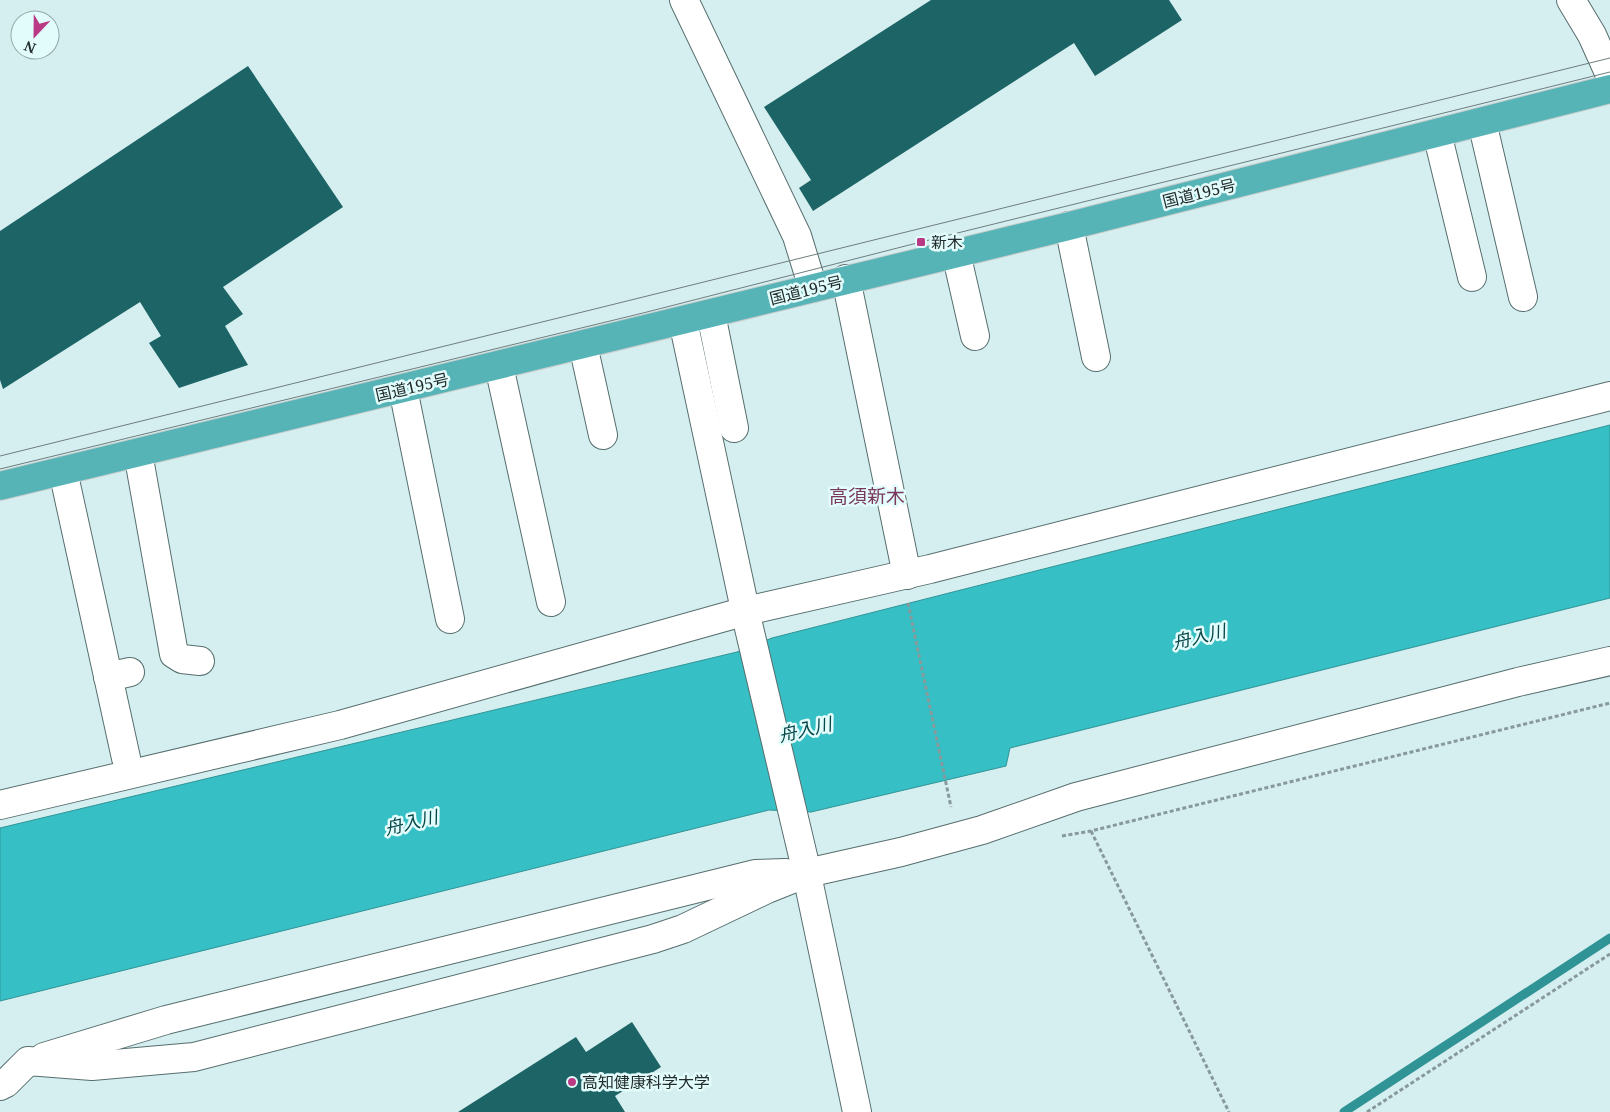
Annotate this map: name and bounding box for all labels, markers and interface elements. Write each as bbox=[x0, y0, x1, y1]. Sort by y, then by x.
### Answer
north arrow bbox=[10, 10, 60, 60]
text: N bbox=[21, 37, 39, 58]
street label: 国道195号 bbox=[1160, 173, 1238, 213]
place label: 新木 bbox=[931, 231, 963, 253]
marker: 新木 bbox=[915, 236, 927, 248]
street label: 国道195号 bbox=[767, 270, 845, 310]
street label: 国道195号 bbox=[373, 368, 451, 406]
district label: 高須新木 bbox=[829, 483, 905, 509]
water label: 舟入川 bbox=[1170, 618, 1230, 654]
water label: 舟入川 bbox=[776, 711, 836, 747]
water label: 舟入川 bbox=[382, 804, 442, 840]
place label: 高知健康科学大学 bbox=[582, 1071, 710, 1093]
marker: 高知健康科学大学 bbox=[566, 1076, 578, 1088]

